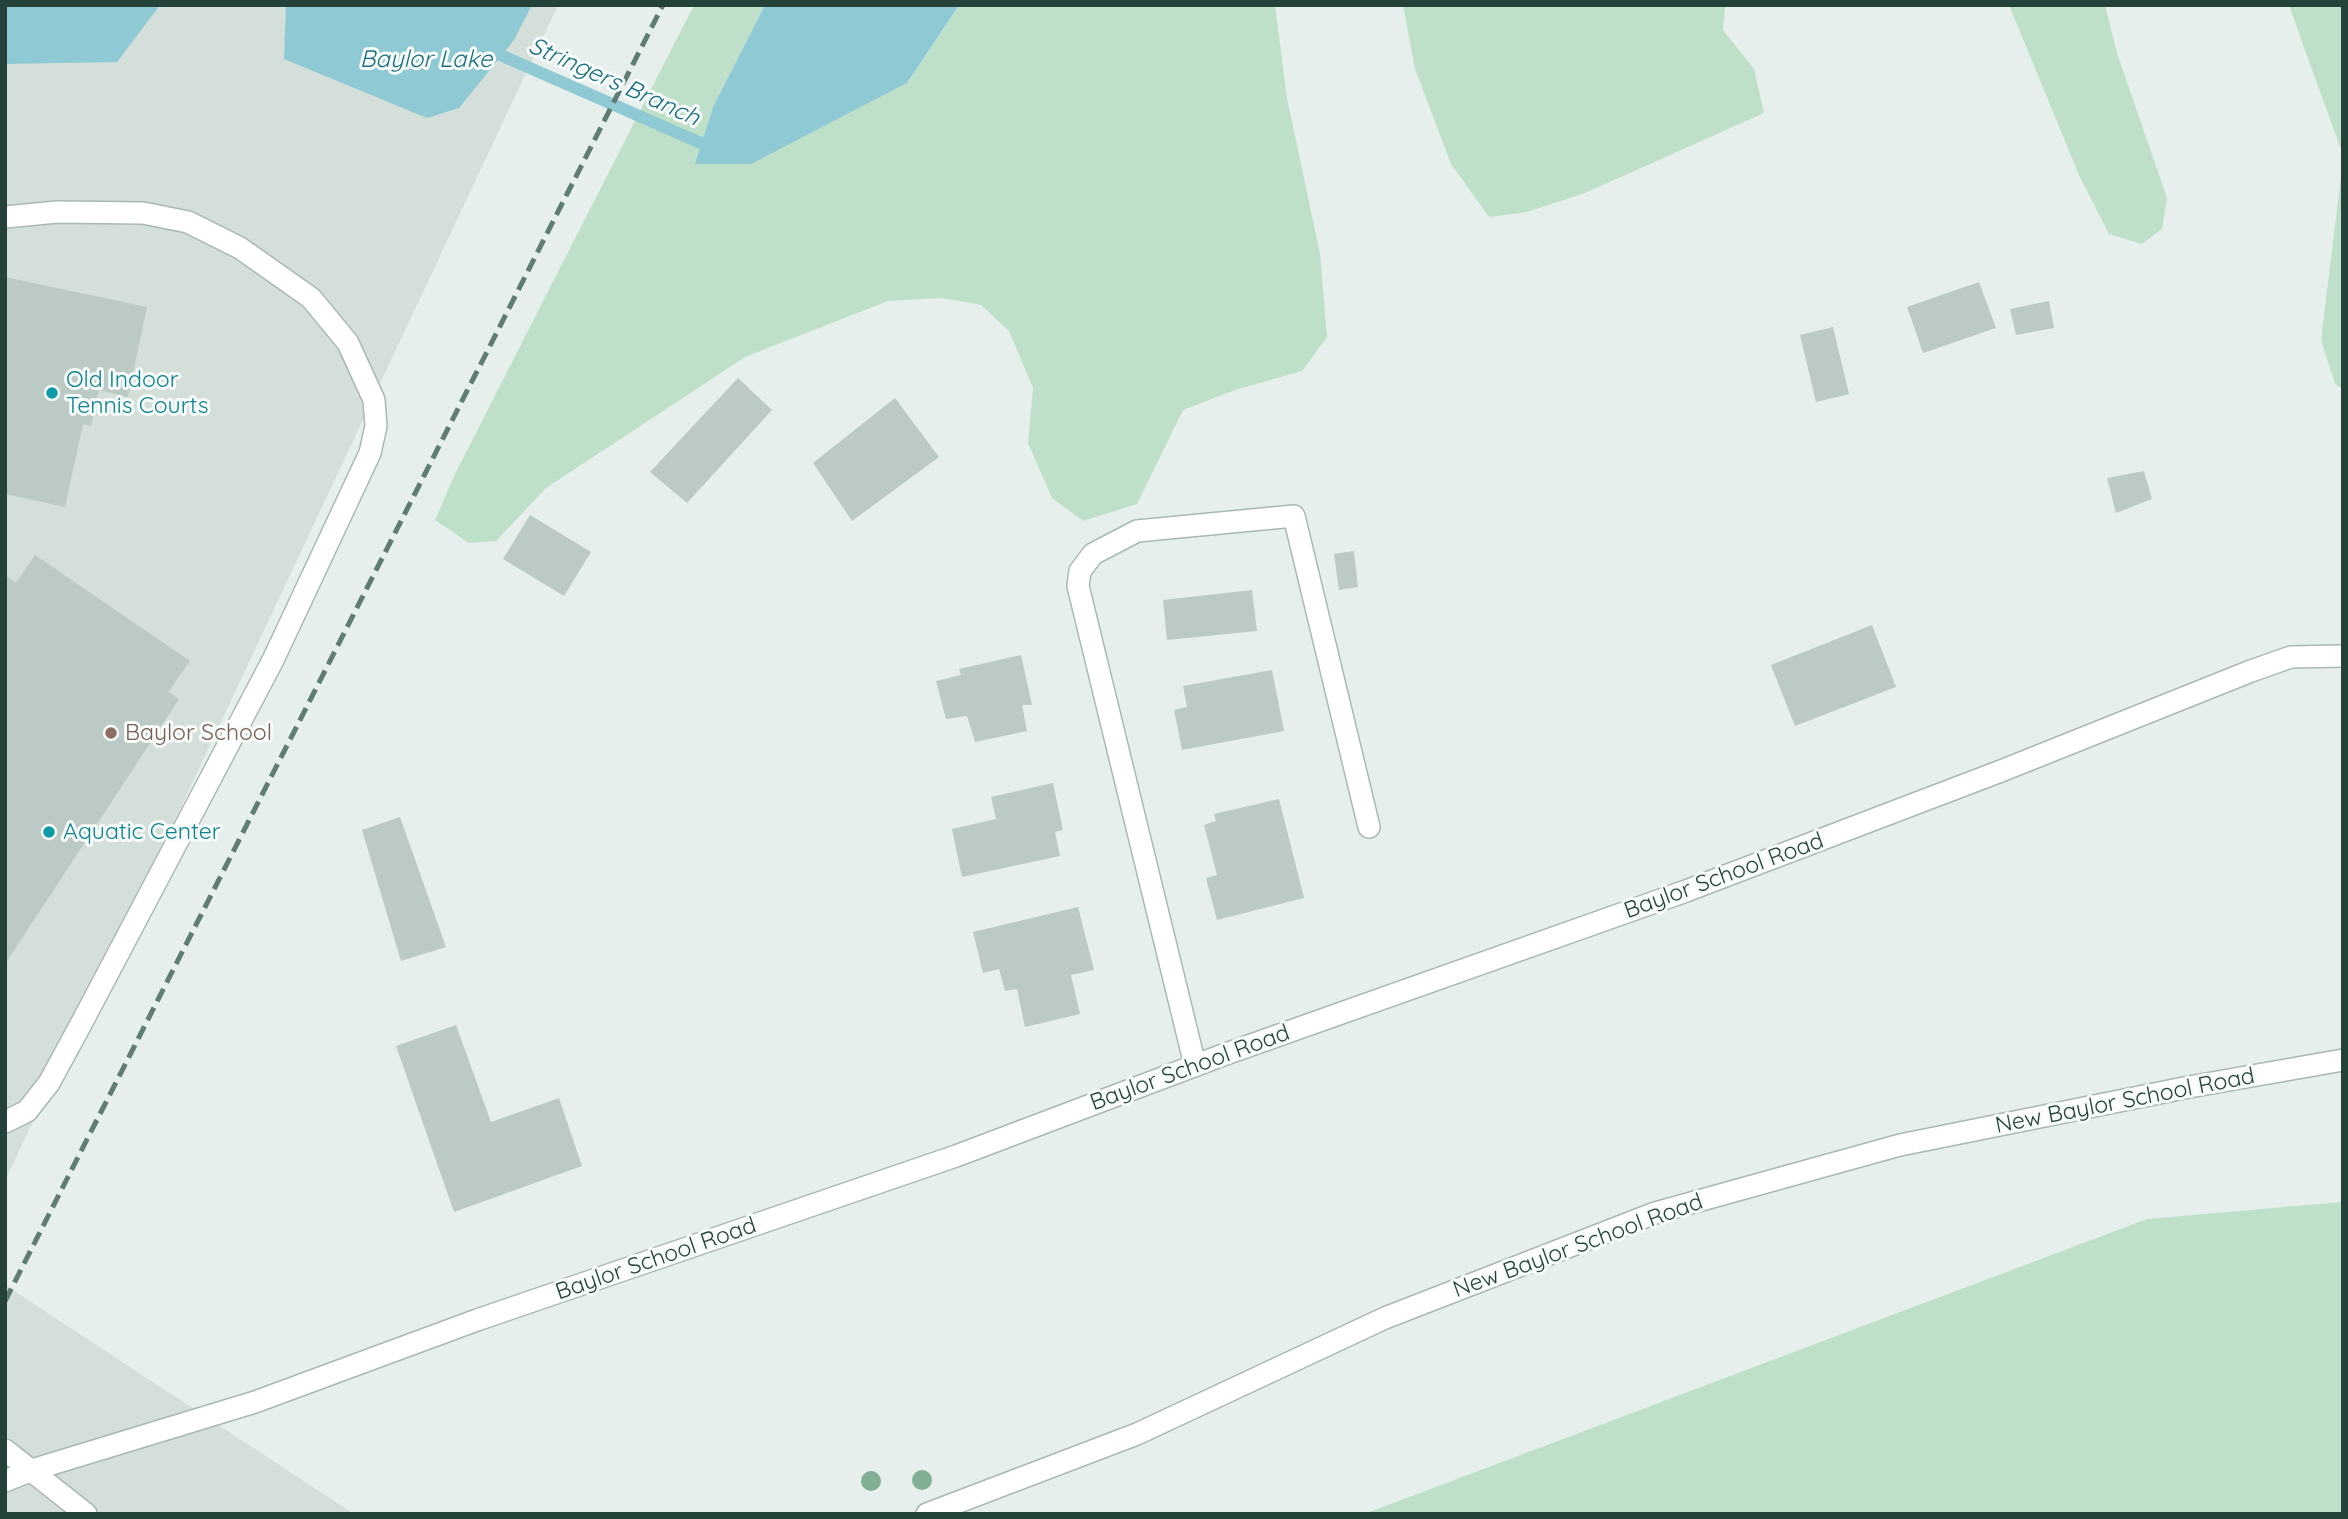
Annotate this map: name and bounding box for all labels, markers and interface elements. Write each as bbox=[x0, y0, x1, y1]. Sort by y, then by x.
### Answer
water label: Stringers Branch bbox=[524, 31, 704, 133]
water label: Baylor Lake bbox=[360, 46, 492, 74]
place label: Old Indoor Tennis Courts bbox=[66, 366, 209, 420]
marker: Old Indoor Tennis Courts bbox=[44, 385, 60, 401]
place label: Baylor School bbox=[125, 719, 272, 747]
marker: Baylor School bbox=[103, 725, 119, 741]
place label: Aquatic Center bbox=[63, 818, 221, 846]
marker: Aquatic Center bbox=[41, 824, 57, 840]
street label: Baylor School Road bbox=[1620, 827, 1828, 925]
street label: Baylor School Road bbox=[1086, 1019, 1294, 1117]
street label: New Baylor School Road bbox=[1993, 1062, 2257, 1140]
street label: New Baylor School Road bbox=[1449, 1188, 1707, 1304]
street label: Baylor School Road bbox=[552, 1212, 760, 1306]

